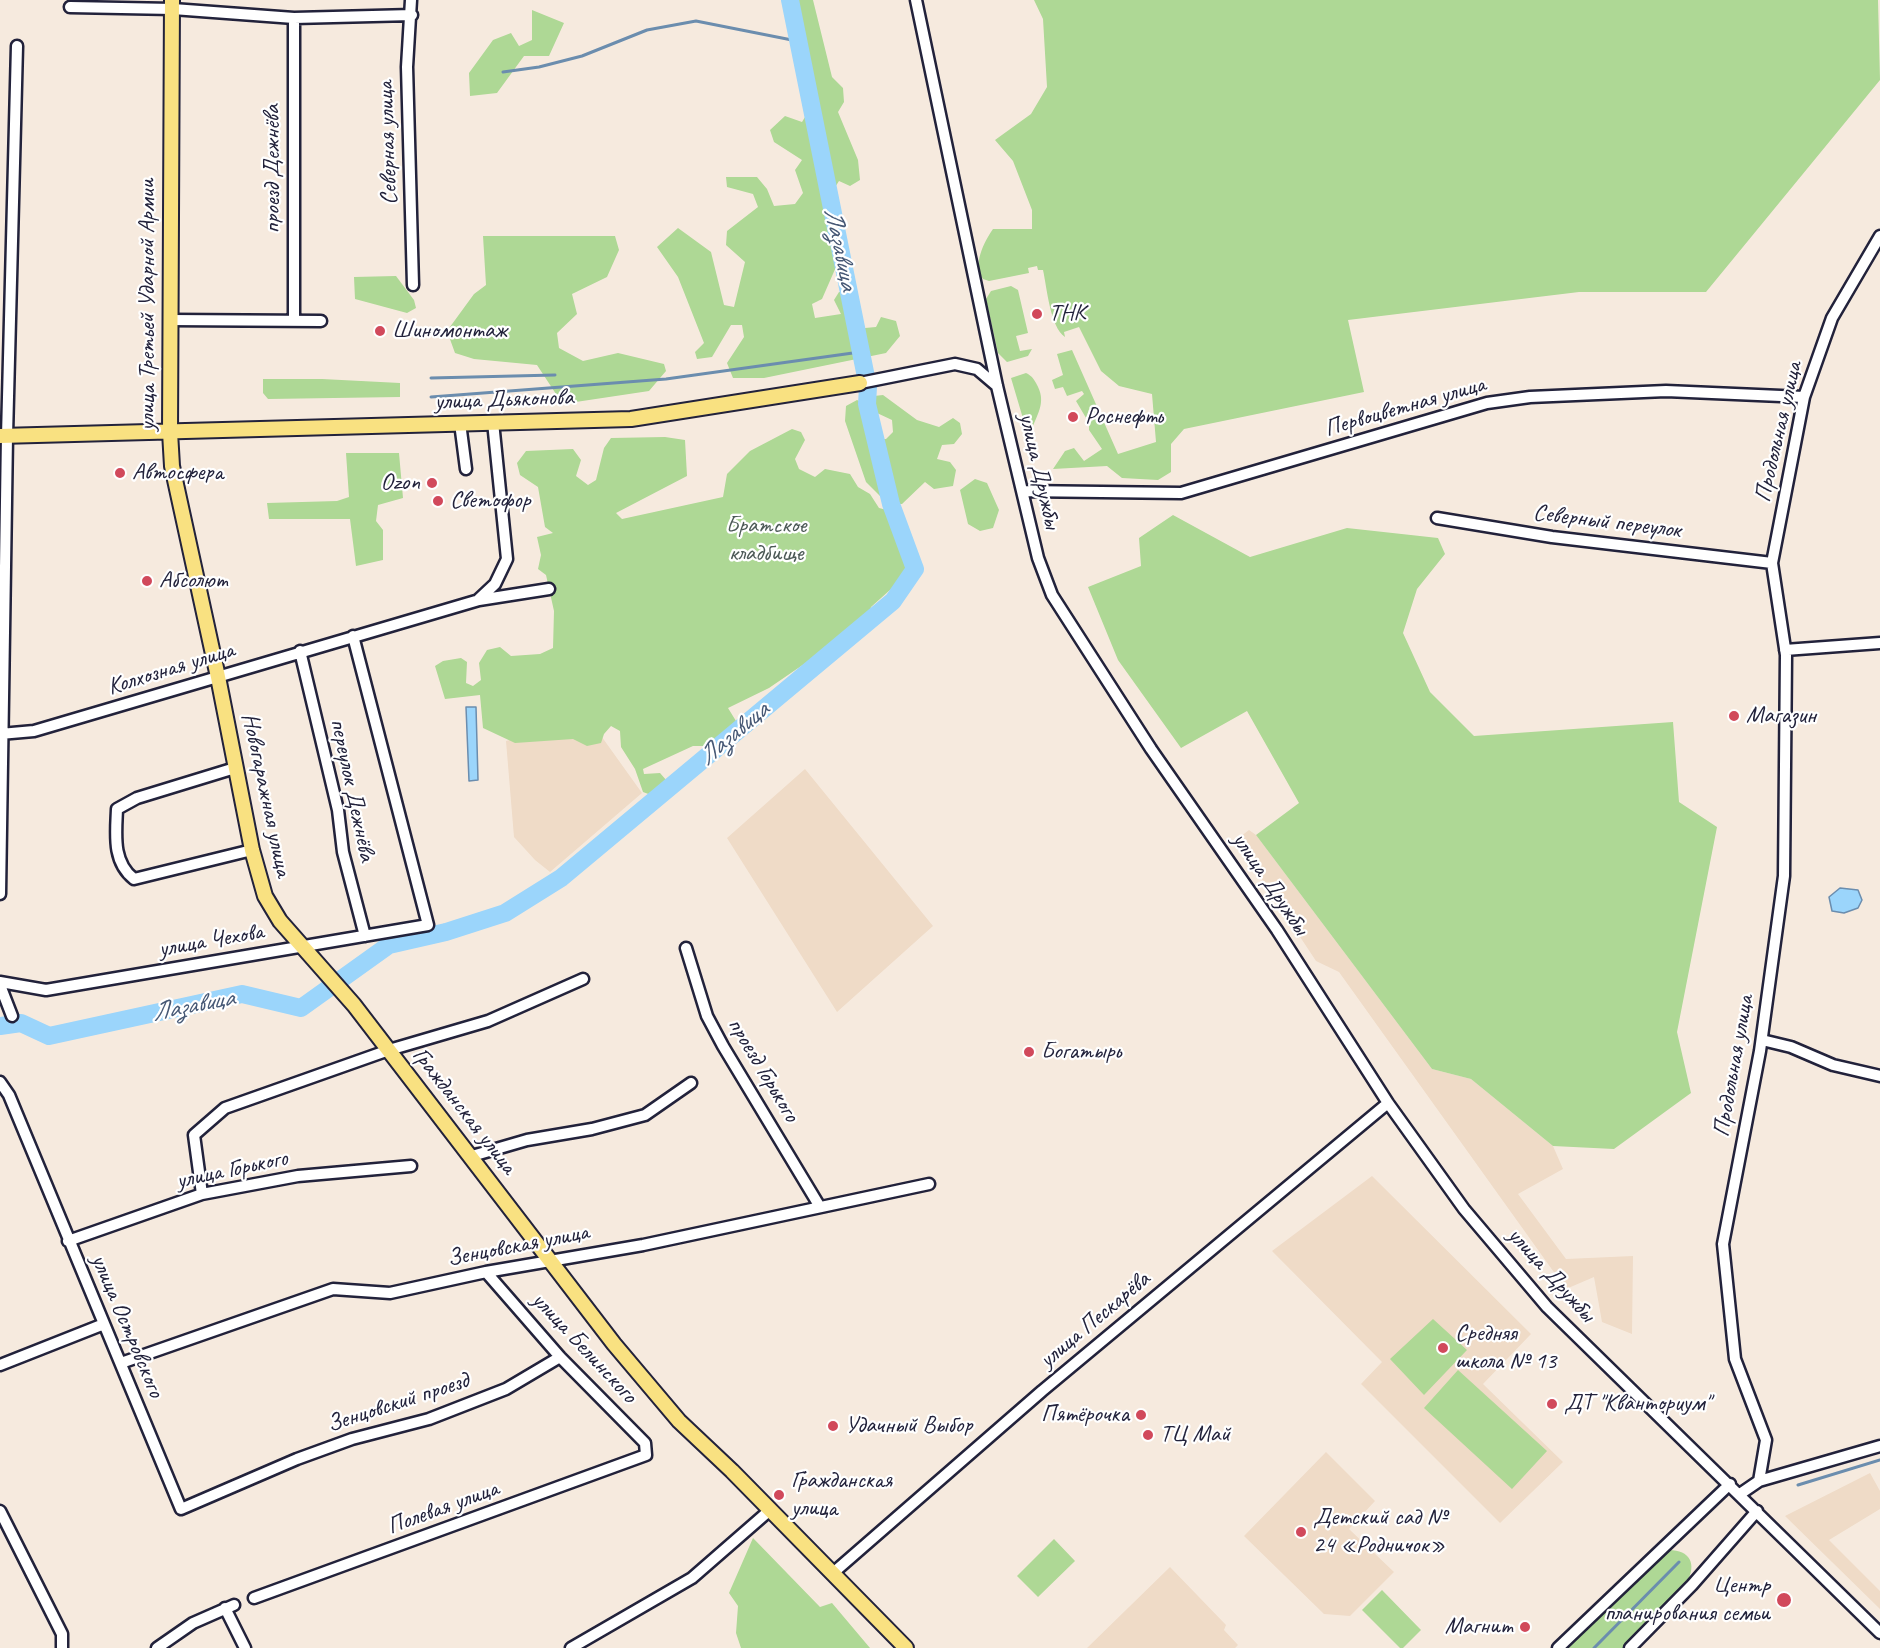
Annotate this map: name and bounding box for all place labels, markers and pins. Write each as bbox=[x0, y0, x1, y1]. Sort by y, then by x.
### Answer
place label: ТНК bbox=[1049, 300, 1085, 328]
marker: ТНК bbox=[1030, 307, 1044, 321]
place label: Шиномонтаж bbox=[392, 317, 507, 345]
marker: Шиномонтаж bbox=[373, 324, 387, 338]
place label: Роснефть bbox=[1085, 403, 1163, 431]
marker: Роснефть bbox=[1066, 410, 1080, 424]
place label: Автосфера bbox=[132, 459, 223, 487]
marker: Автосфера bbox=[113, 466, 127, 480]
place label: Ozon bbox=[381, 469, 420, 497]
marker: Ozon bbox=[425, 476, 439, 490]
place label: Светофор bbox=[450, 487, 531, 515]
marker: Светофор bbox=[431, 494, 445, 508]
place label: Абсолют bbox=[159, 567, 227, 595]
marker: Абсолют bbox=[140, 574, 154, 588]
place label: Магазин bbox=[1746, 702, 1816, 730]
marker: Магазин bbox=[1727, 709, 1741, 723]
place label: Богатырь bbox=[1041, 1038, 1121, 1066]
marker: Богатырь bbox=[1022, 1045, 1036, 1059]
place label: Средняя школа № 13 bbox=[1455, 1320, 1556, 1376]
marker: Средняя школа № 13 bbox=[1436, 1341, 1450, 1355]
place label: ДТ "Кванториум" bbox=[1564, 1390, 1710, 1418]
marker: ДТ "Кванториум" bbox=[1545, 1397, 1559, 1411]
place label: Пятёрочка bbox=[1041, 1401, 1129, 1429]
marker: Пятёрочка bbox=[1134, 1408, 1148, 1422]
place label: Удачный Выбор bbox=[845, 1412, 972, 1440]
marker: Удачный Выбор bbox=[826, 1419, 840, 1433]
place label: ТЦ Май bbox=[1160, 1421, 1230, 1449]
marker: ТЦ Май bbox=[1141, 1428, 1155, 1442]
place label: Гражданская улица bbox=[791, 1467, 892, 1523]
marker: Гражданская улица bbox=[772, 1488, 786, 1502]
place label: Детский сад № 24 «Родничок» bbox=[1313, 1504, 1446, 1560]
marker: Детский сад № 24 «Родничок» bbox=[1294, 1525, 1308, 1539]
place label: Центр планирования семьи bbox=[1605, 1572, 1770, 1628]
marker: Центр планирования семьи bbox=[1775, 1591, 1793, 1609]
place label: Магнит bbox=[1445, 1613, 1513, 1641]
marker: Магнит bbox=[1518, 1620, 1532, 1634]

